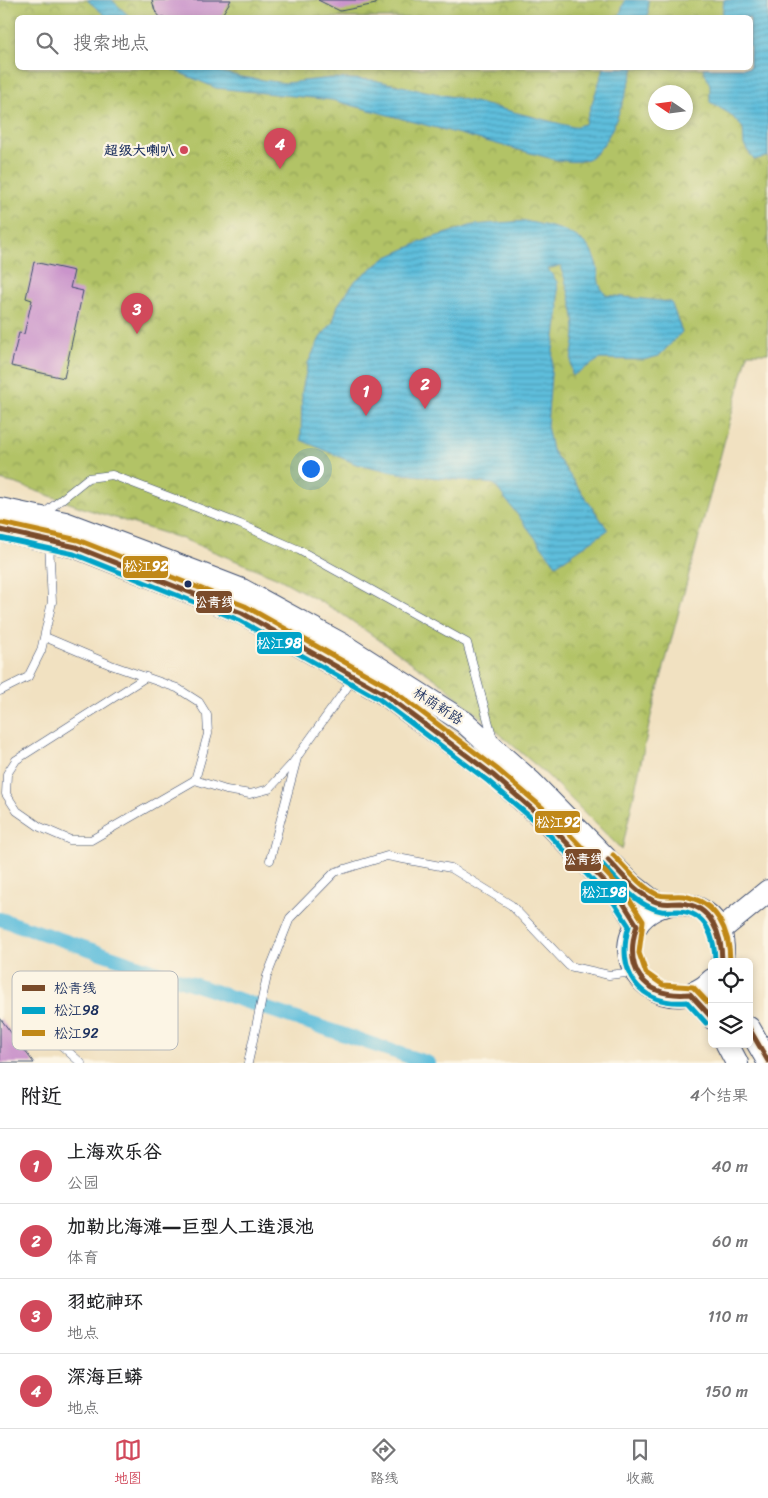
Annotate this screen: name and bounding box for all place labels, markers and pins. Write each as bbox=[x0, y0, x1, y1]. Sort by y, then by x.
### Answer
pin: 4 bbox=[264, 128, 296, 169]
place label: 超级大喇叭 bbox=[104, 138, 175, 163]
marker: 超级大喇叭 bbox=[178, 144, 190, 156]
pin: 3 bbox=[121, 293, 153, 334]
pin: 2 bbox=[409, 368, 441, 409]
pin: 1 bbox=[350, 375, 382, 416]
unlabelled marker bbox=[183, 579, 193, 589]

